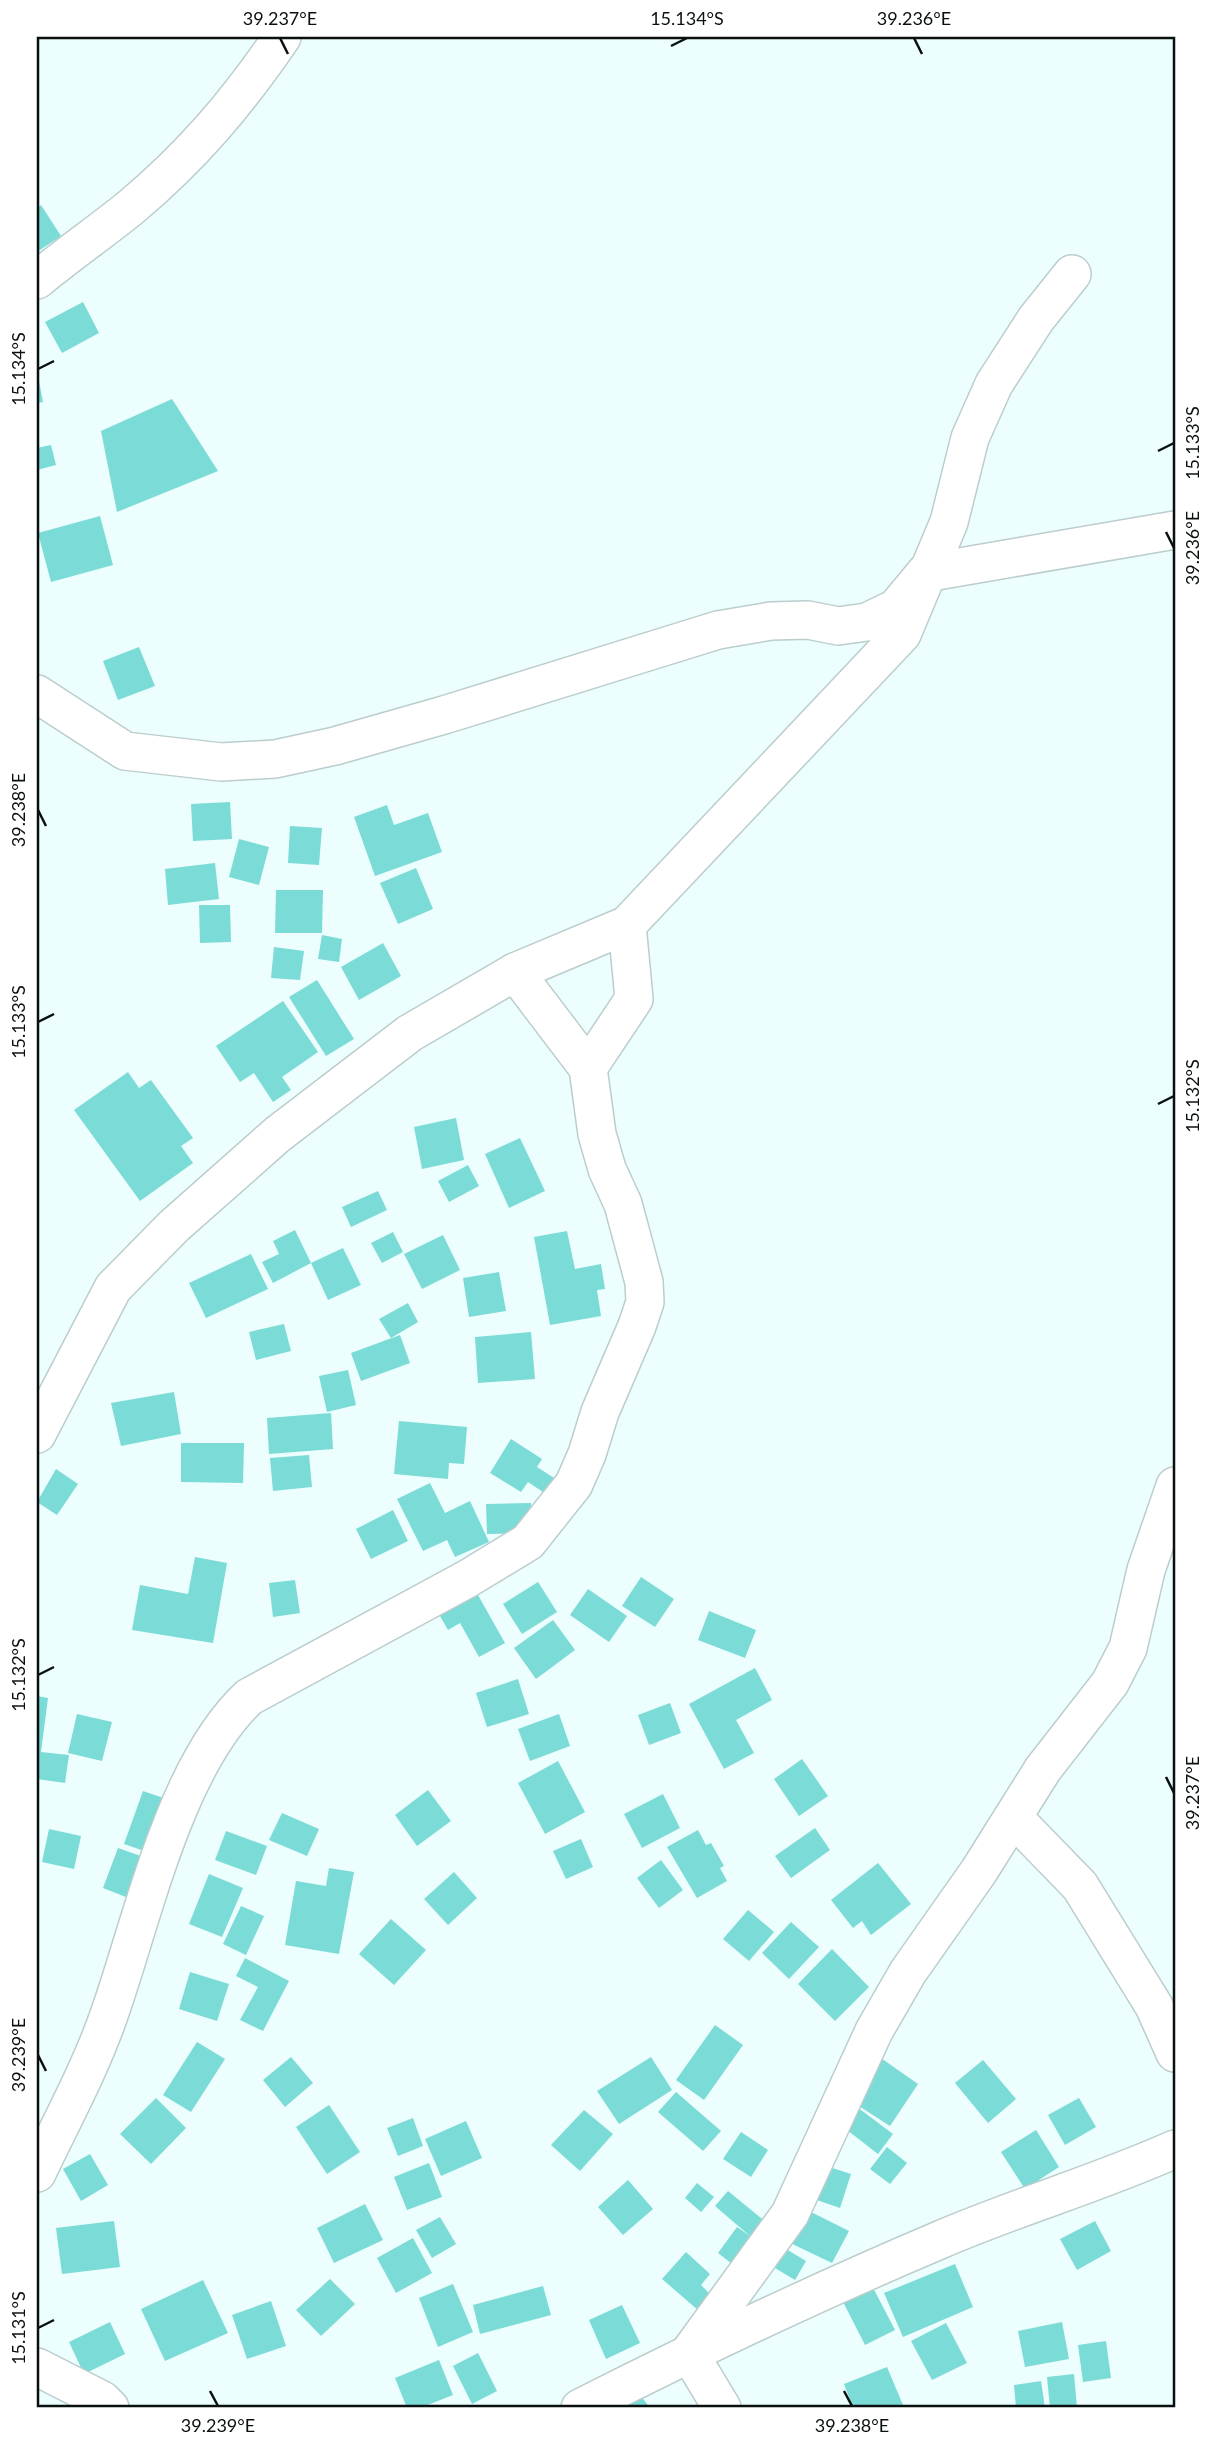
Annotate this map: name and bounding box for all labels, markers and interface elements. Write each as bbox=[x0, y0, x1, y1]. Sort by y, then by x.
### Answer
text: 39.237°E bbox=[243, 7, 317, 29]
text: 15.134°S bbox=[650, 7, 724, 29]
text: 39.236°E bbox=[877, 7, 951, 29]
text: 15.134°S bbox=[7, 332, 29, 406]
text: 15.133°S bbox=[1181, 406, 1203, 480]
text: 39.236°E bbox=[1181, 511, 1203, 585]
text: 39.238°E bbox=[7, 773, 29, 847]
text: 15.133°S bbox=[7, 985, 29, 1059]
text: 15.132°S bbox=[1181, 1059, 1203, 1133]
text: 15.132°S bbox=[7, 1638, 29, 1712]
text: 39.237°E bbox=[1181, 1756, 1203, 1830]
text: 39.239°E bbox=[7, 2018, 29, 2092]
text: 15.131°S bbox=[7, 2291, 29, 2365]
text: 39.239°E bbox=[181, 2414, 255, 2436]
text: 39.238°E bbox=[815, 2414, 889, 2436]

